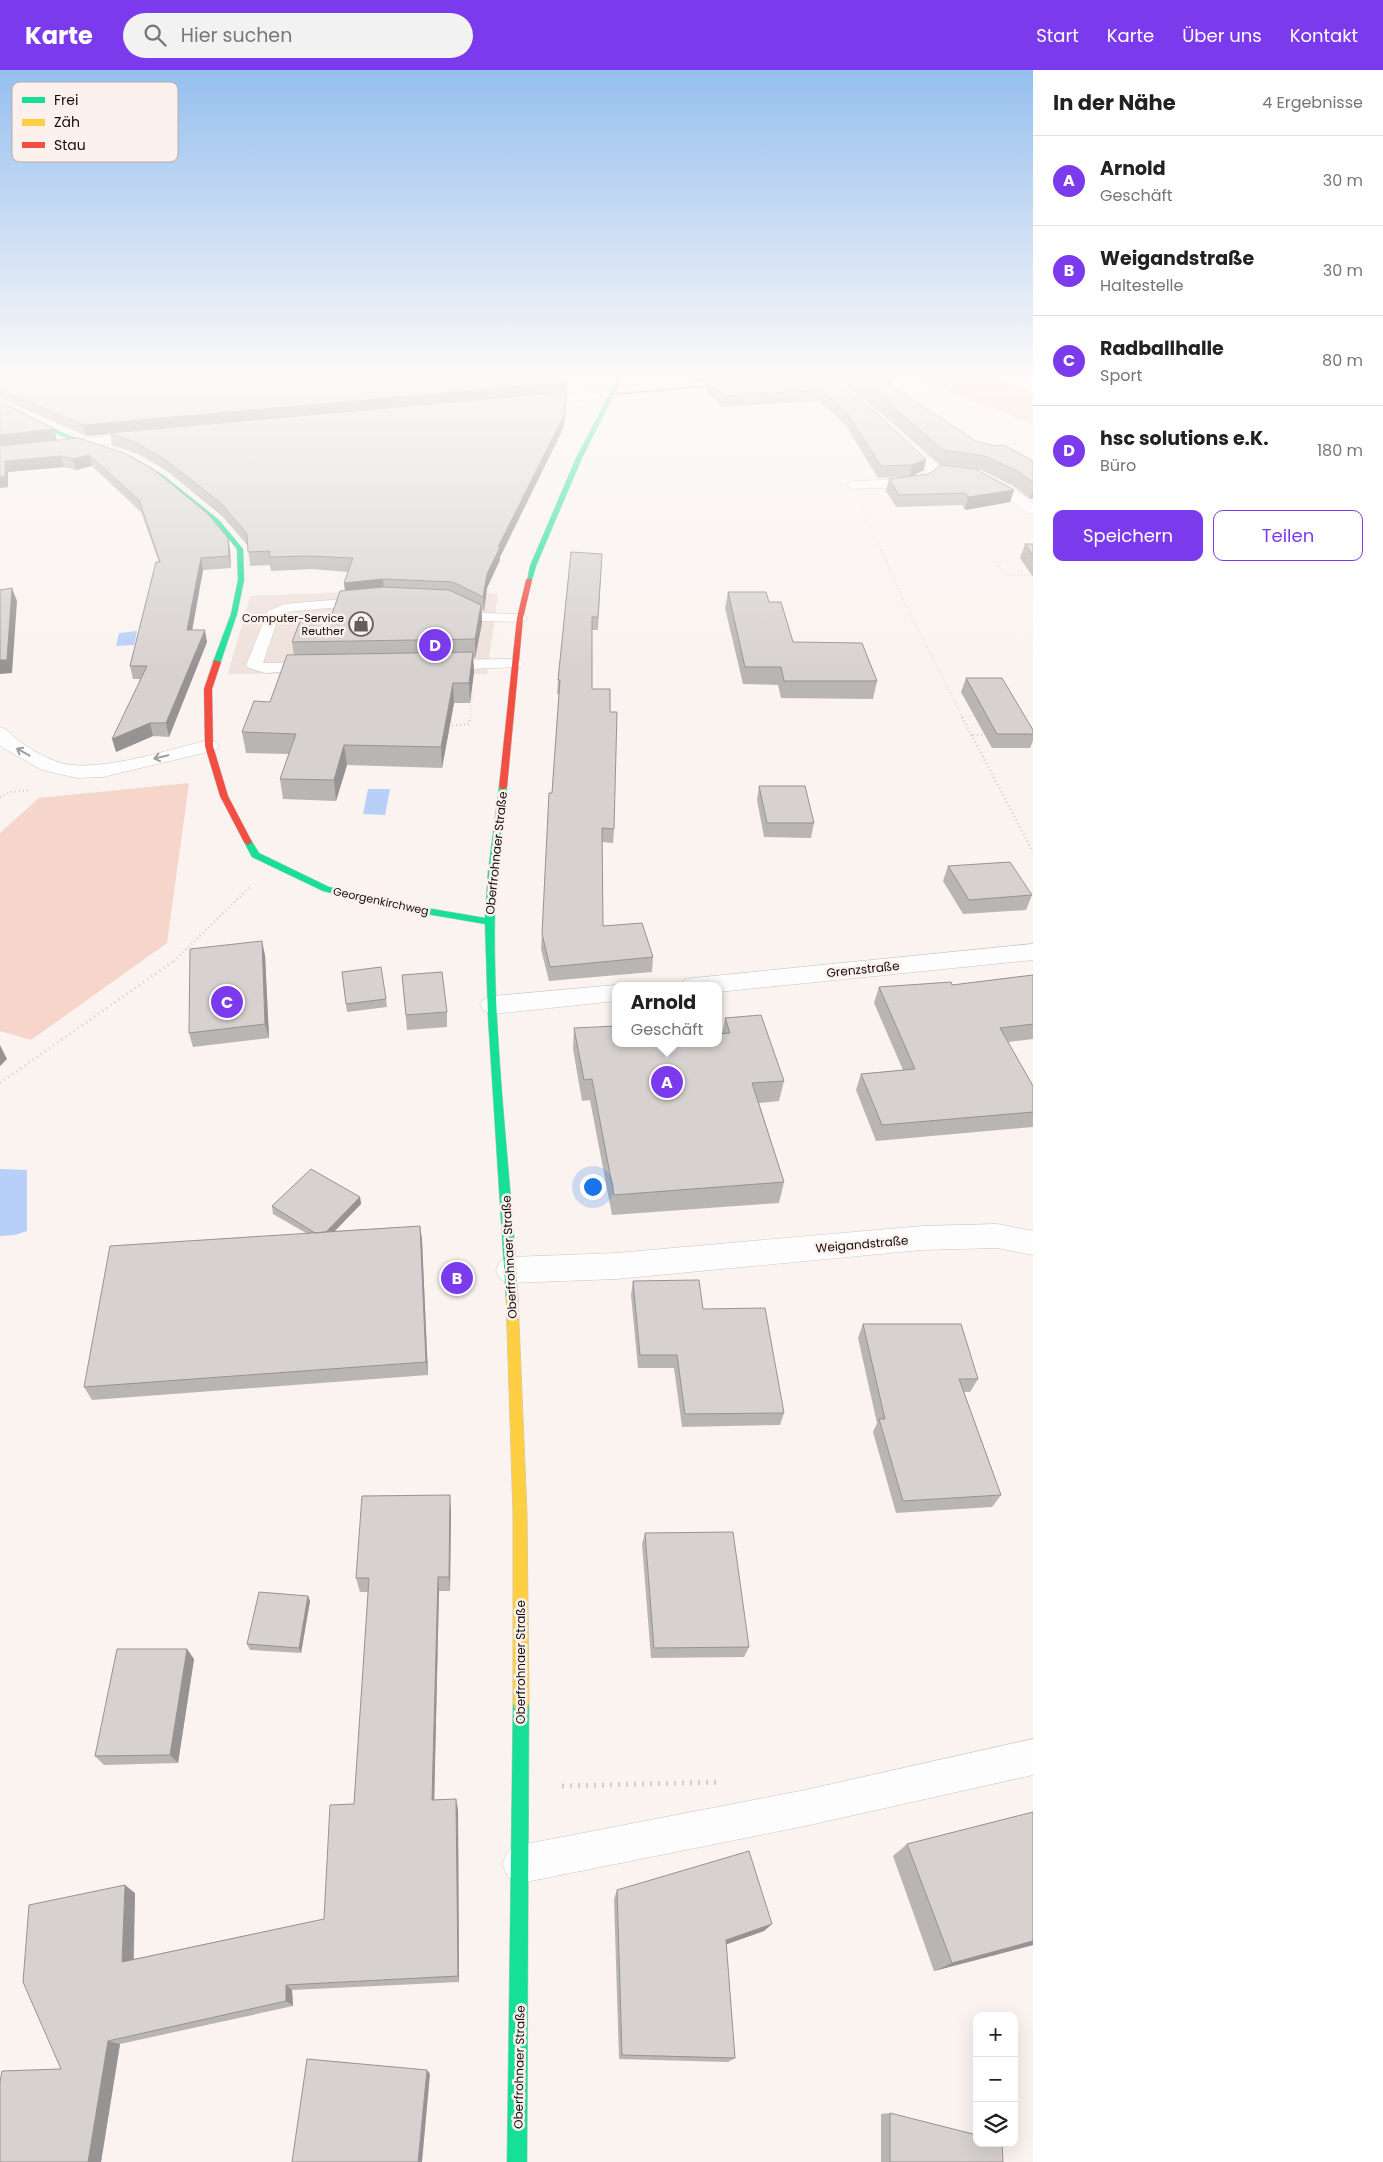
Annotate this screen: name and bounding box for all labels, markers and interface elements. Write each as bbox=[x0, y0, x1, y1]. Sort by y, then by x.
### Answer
search box bbox=[123, 13, 473, 58]
text: Karte bbox=[25, 19, 93, 52]
icon: search bbox=[141, 21, 169, 49]
text: Hier suchen bbox=[181, 22, 292, 49]
text: Start bbox=[1036, 23, 1079, 48]
text: Karte bbox=[1107, 23, 1154, 48]
text: Über uns bbox=[1182, 23, 1262, 48]
text: Kontakt bbox=[1290, 23, 1358, 48]
legend bbox=[12, 82, 178, 162]
text: In der Nähe bbox=[1053, 88, 1176, 117]
text: Frei bbox=[54, 90, 78, 110]
text: 4 Ergebnisse bbox=[1262, 91, 1363, 114]
text: Zäh bbox=[54, 112, 80, 132]
text: Stau bbox=[54, 135, 86, 155]
text: Arnold bbox=[1100, 155, 1166, 182]
text: A bbox=[1063, 169, 1075, 192]
text: 30 m bbox=[1323, 169, 1363, 192]
text: Geschäft bbox=[1100, 184, 1173, 207]
text: Weigandstraße bbox=[1100, 245, 1254, 272]
text: B bbox=[1064, 259, 1074, 282]
text: 30 m bbox=[1323, 259, 1363, 282]
text: Haltestelle bbox=[1100, 274, 1183, 297]
text: Radballhalle bbox=[1100, 335, 1224, 362]
text: C bbox=[1063, 349, 1075, 372]
text: 80 m bbox=[1322, 349, 1363, 372]
text: Sport bbox=[1100, 364, 1142, 387]
text: hsc solutions e.K. bbox=[1100, 425, 1269, 452]
text: D bbox=[1063, 439, 1075, 462]
text: 180 m bbox=[1317, 439, 1363, 462]
text: Büro bbox=[1100, 454, 1136, 477]
button: Speichern bbox=[1053, 510, 1203, 561]
button: Teilen bbox=[1213, 510, 1363, 561]
place label: Computer-Service Reuther bbox=[242, 610, 344, 639]
shop icon: Computer-Service Reuther bbox=[348, 611, 374, 637]
pin: D bbox=[419, 626, 451, 664]
one-way arrow bbox=[16, 746, 31, 756]
one-way arrow bbox=[154, 753, 170, 762]
street label: Oberfrohnaer Straße bbox=[481, 791, 511, 915]
street label: Georgenkirchweg bbox=[332, 883, 430, 919]
street label: Grenzstraße bbox=[826, 957, 900, 981]
popup bbox=[612, 982, 722, 1047]
pin: C bbox=[211, 983, 243, 1021]
text: Arnold bbox=[631, 989, 696, 1016]
text: Geschäft bbox=[631, 1018, 703, 1041]
pin: A bbox=[651, 1063, 683, 1101]
your location bbox=[580, 1174, 606, 1200]
street label: Oberfrohnaer Straße bbox=[497, 1195, 521, 1319]
street label: Weigandstraße bbox=[815, 1231, 909, 1257]
pin: B bbox=[441, 1259, 473, 1297]
street label: Oberfrohnaer Straße bbox=[512, 1600, 529, 1724]
street label: Oberfrohnaer Straße bbox=[509, 2005, 529, 2129]
map controls bbox=[973, 2012, 1018, 2147]
button: + bbox=[973, 2012, 1018, 2057]
button: − bbox=[973, 2057, 1018, 2102]
button: layers bbox=[973, 2102, 1018, 2147]

